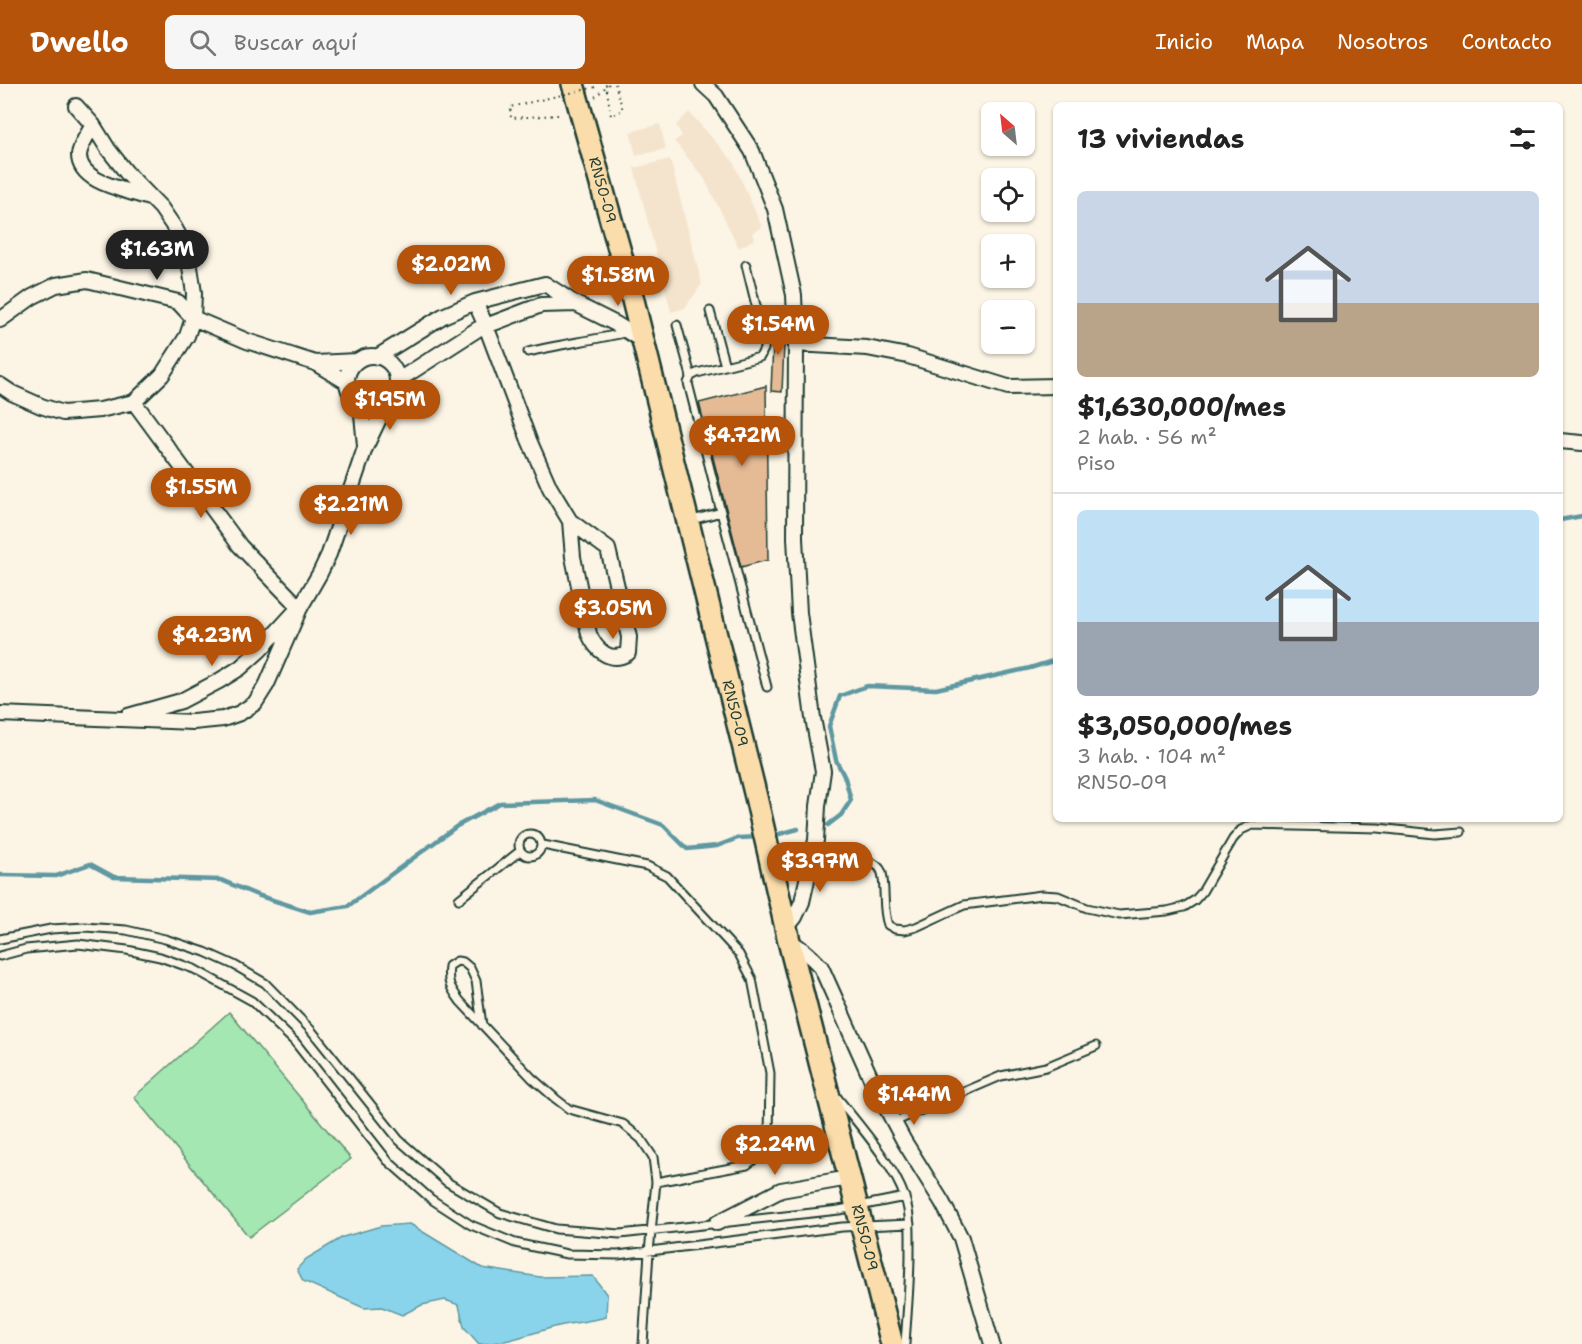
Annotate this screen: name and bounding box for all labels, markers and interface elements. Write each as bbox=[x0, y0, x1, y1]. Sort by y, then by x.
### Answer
search box bbox=[165, 15, 585, 69]
text: Dwello bbox=[30, 23, 129, 61]
icon: search bbox=[186, 26, 219, 59]
text: Buscar aquí bbox=[234, 28, 357, 57]
text: Inicio bbox=[1155, 28, 1213, 56]
text: Mapa bbox=[1246, 28, 1304, 56]
text: Nosotros bbox=[1337, 28, 1428, 56]
text: Contacto bbox=[1461, 28, 1552, 56]
north arrow bbox=[981, 102, 1035, 156]
map controls bbox=[981, 102, 1035, 354]
text: 13 viviendas bbox=[1077, 121, 1245, 156]
icon: filters bbox=[1506, 122, 1539, 155]
street label: RN50-09 bbox=[584, 155, 621, 225]
button: locate bbox=[981, 168, 1035, 222]
pin: $1.63M bbox=[108, 230, 206, 281]
icon: home bbox=[1254, 230, 1362, 338]
button: + bbox=[981, 234, 1035, 288]
text: $1.63M bbox=[120, 236, 194, 262]
pin: $2.02M bbox=[402, 245, 500, 296]
text: $2.02M bbox=[411, 251, 491, 277]
pin: $1.58M bbox=[569, 256, 667, 307]
text: $1.58M bbox=[581, 262, 655, 288]
button: − bbox=[981, 300, 1035, 354]
pin: $1.54M bbox=[729, 305, 827, 356]
text: $1.54M bbox=[741, 311, 815, 337]
pin: $1.95M bbox=[341, 380, 439, 431]
text: $1.95M bbox=[354, 386, 426, 412]
text: $1,630,000/mes bbox=[1077, 389, 1286, 424]
pin: $4.72M bbox=[693, 416, 791, 467]
text: $4.72M bbox=[703, 422, 781, 448]
text: 2 hab. · 56 m² bbox=[1077, 424, 1217, 450]
text: Piso bbox=[1077, 450, 1115, 476]
pin: $1.55M bbox=[152, 468, 250, 519]
text: $1.55M bbox=[165, 474, 237, 500]
pin: $2.21M bbox=[302, 485, 400, 536]
text: $2.21M bbox=[313, 491, 389, 517]
icon: home bbox=[1254, 549, 1362, 657]
pin: $3.05M bbox=[564, 589, 662, 640]
text: $3.05M bbox=[573, 595, 653, 621]
pin: $4.23M bbox=[163, 616, 261, 667]
text: $4.23M bbox=[172, 622, 252, 648]
street label: RN50-09 bbox=[717, 678, 753, 749]
text: $3,050,000/mes bbox=[1077, 708, 1292, 743]
text: 3 hab. · 104 m² bbox=[1077, 743, 1226, 769]
text: RN50-09 bbox=[1077, 769, 1168, 795]
pin: $3.97M bbox=[771, 842, 869, 893]
text: $3.97M bbox=[781, 848, 859, 874]
pin: $1.44M bbox=[865, 1075, 963, 1126]
text: $1.44M bbox=[877, 1081, 951, 1107]
pin: $2.24M bbox=[726, 1125, 824, 1176]
text: $2.24M bbox=[735, 1131, 815, 1157]
street label: RN50-09 bbox=[847, 1202, 883, 1273]

